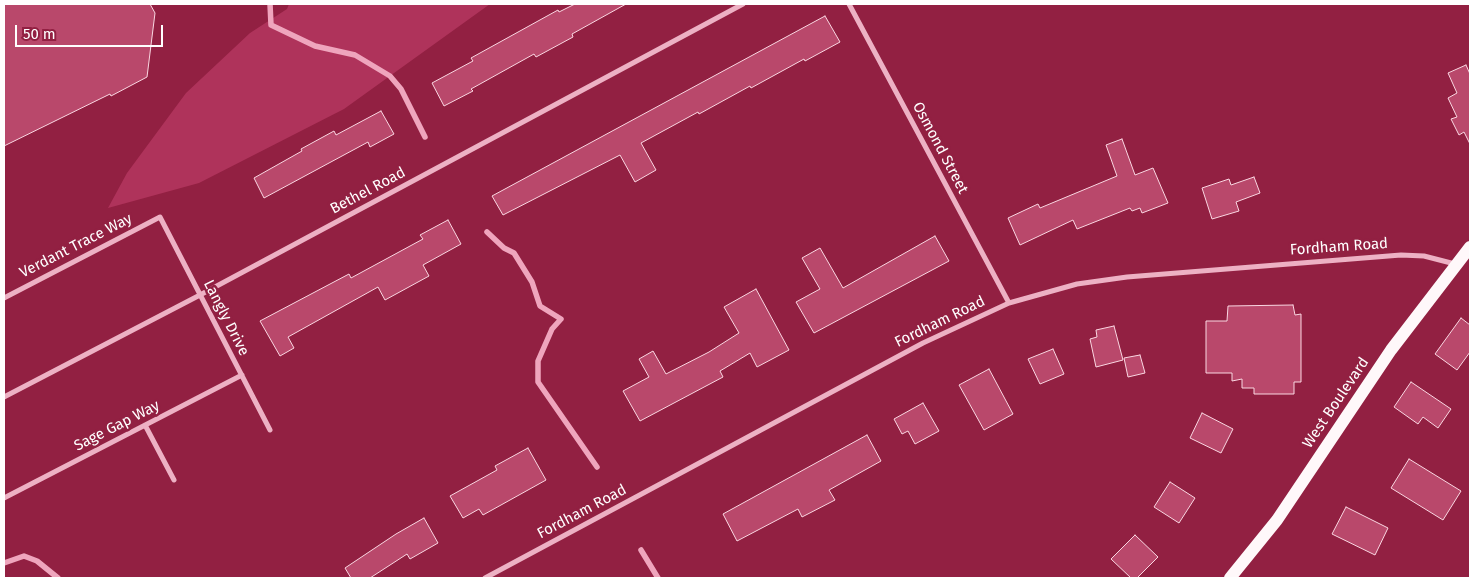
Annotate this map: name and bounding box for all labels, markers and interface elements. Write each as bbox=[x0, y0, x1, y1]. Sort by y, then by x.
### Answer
scale bar bbox=[18, 15, 165, 47]
text: 50 m bbox=[23, 25, 56, 43]
street label: Osmond Street bbox=[908, 99, 972, 197]
street label: Bethel Road bbox=[327, 164, 409, 218]
street label: Verdant Trace Way bbox=[17, 210, 135, 282]
street label: Fordham Road bbox=[1289, 235, 1389, 259]
street label: Langly Drive bbox=[199, 277, 253, 359]
street label: Fordham Road bbox=[892, 292, 988, 352]
street label: West Boulevard bbox=[1299, 354, 1373, 452]
street label: Sage Gap Way bbox=[71, 397, 163, 455]
street label: Fordham Road bbox=[534, 481, 630, 543]

